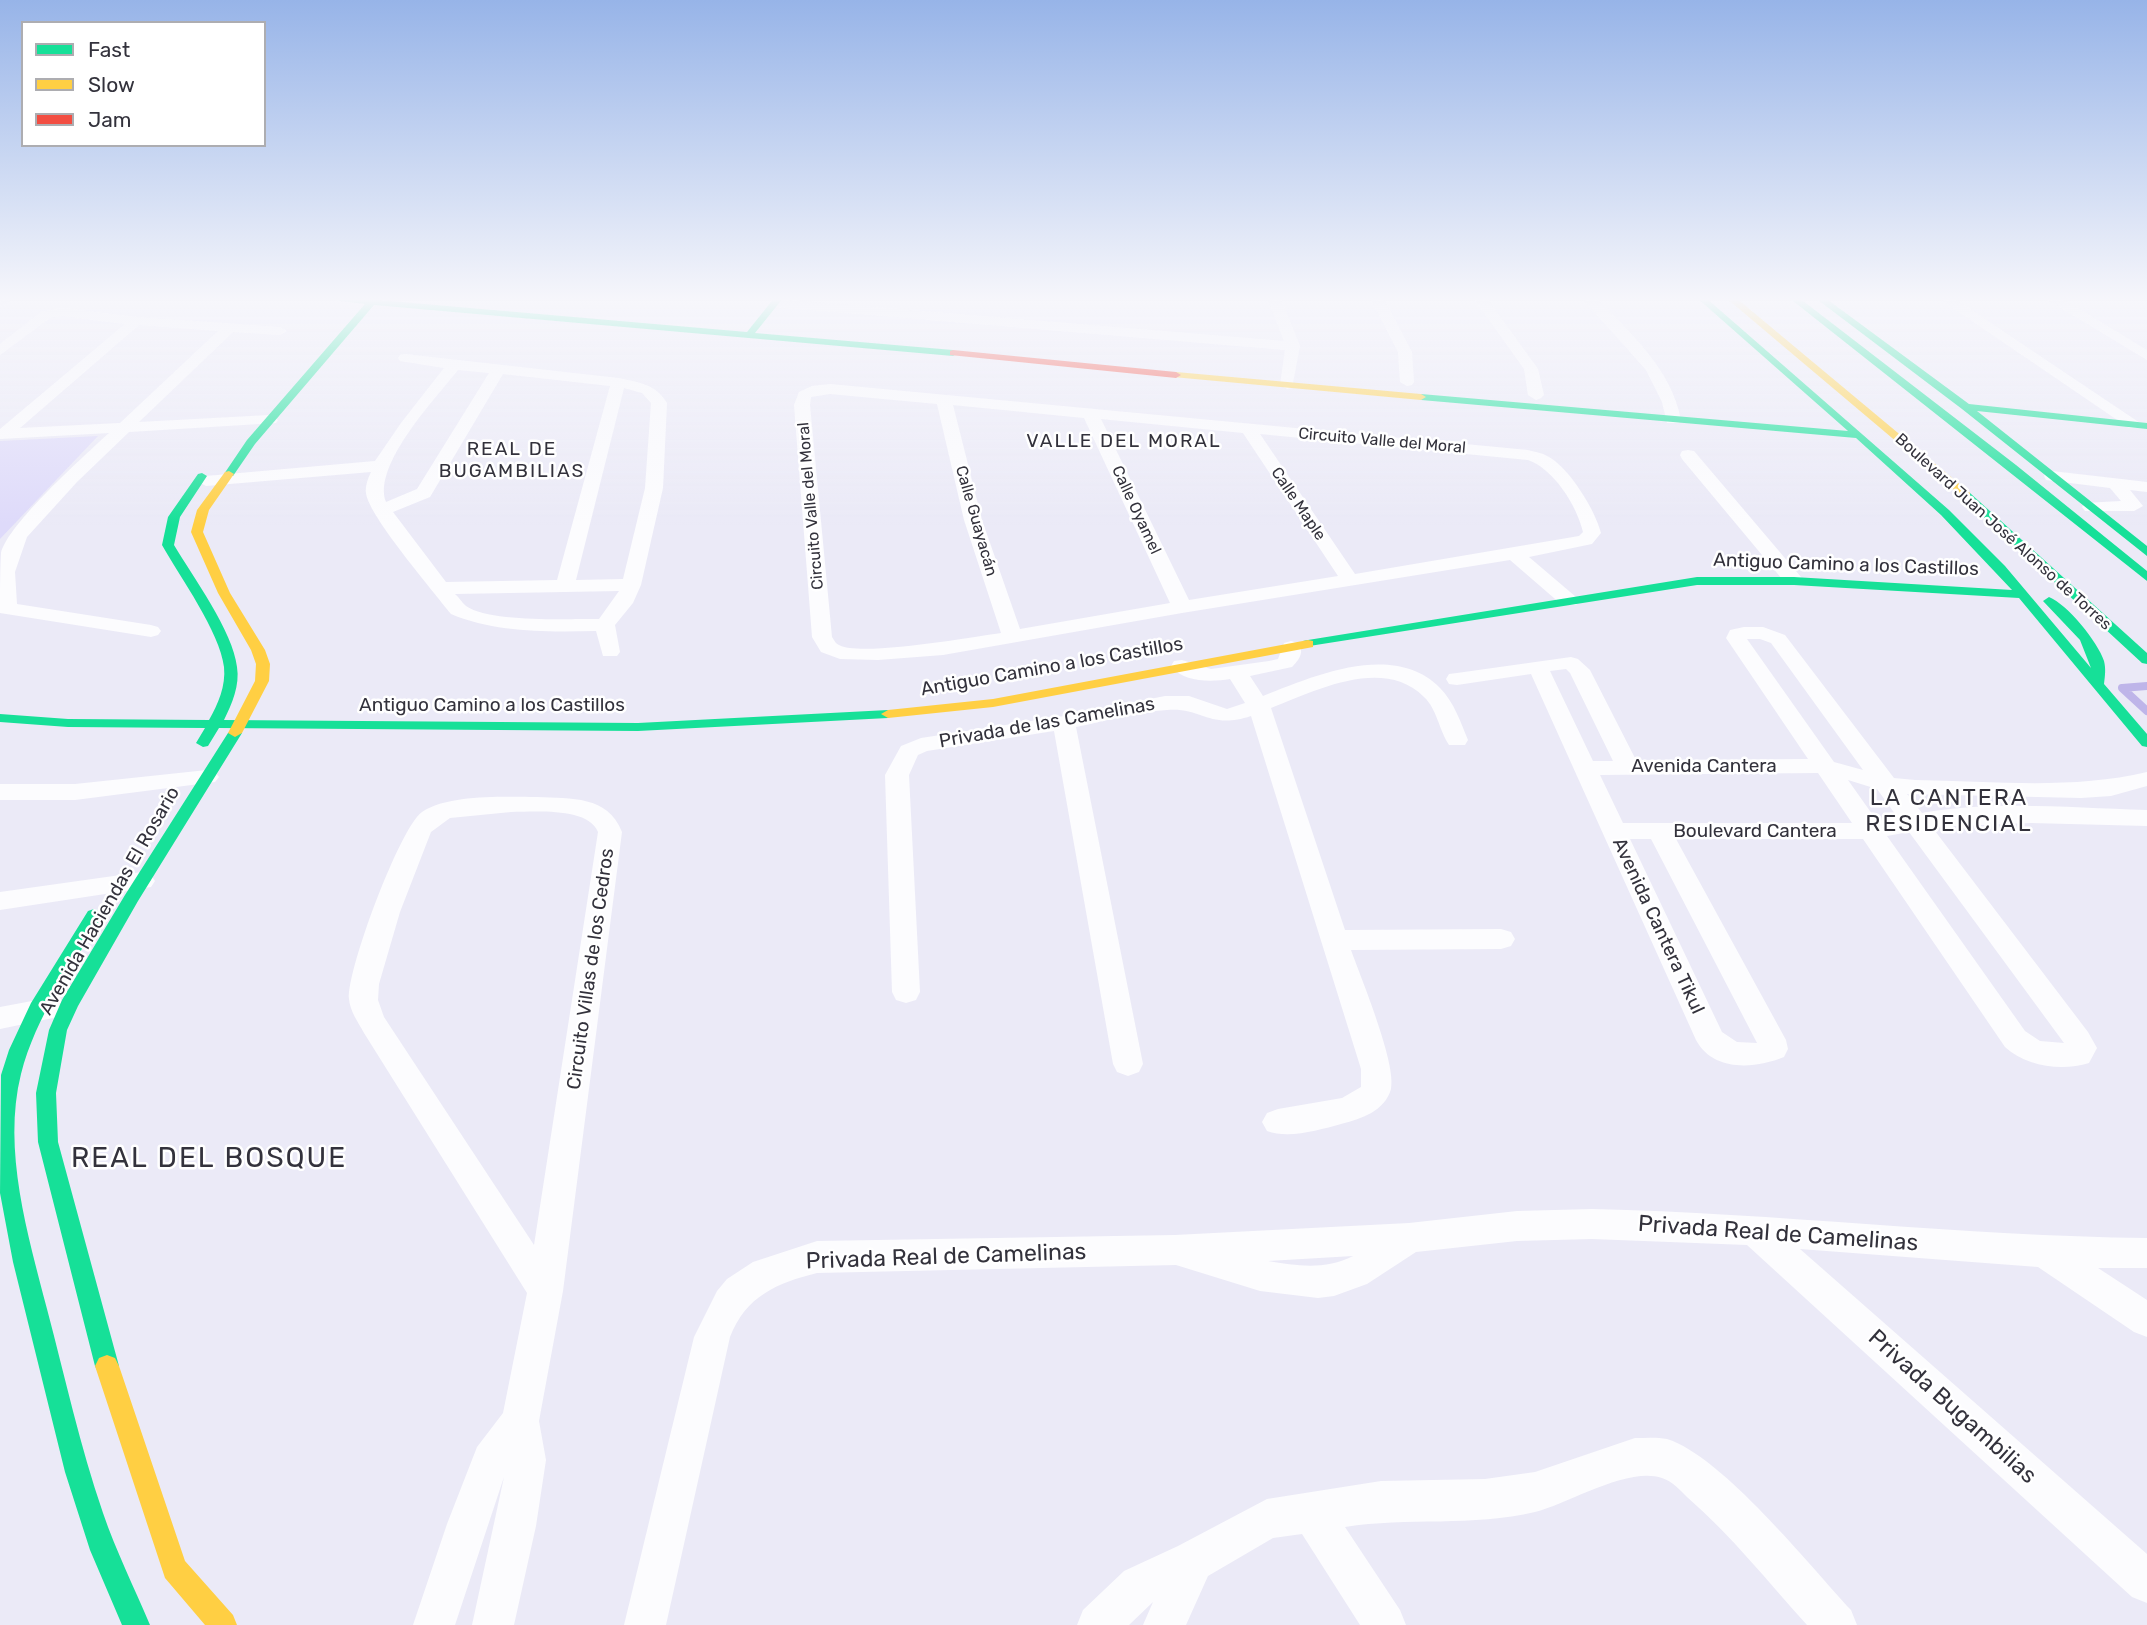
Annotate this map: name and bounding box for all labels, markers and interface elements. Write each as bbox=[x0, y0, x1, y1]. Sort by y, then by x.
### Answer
legend bbox=[21, 21, 266, 147]
text: Fast bbox=[88, 37, 130, 62]
text: Slow bbox=[88, 72, 135, 97]
text: Jam bbox=[88, 107, 132, 132]
street label: Circuito Valle del Moral bbox=[794, 421, 828, 591]
street label: Circuito Valle del Moral bbox=[1297, 424, 1467, 458]
street label: Boulevard Juan José Alonso de Torres bbox=[1891, 430, 2115, 634]
district label: VALLE DEL MORAL bbox=[1028, 431, 1220, 453]
district label: REAL DE BUGAMBILIAS bbox=[440, 439, 584, 483]
street label: Calle Oyamel bbox=[1107, 463, 1165, 557]
street label: Calle Guayacán bbox=[951, 464, 1001, 578]
street label: Calle Maple bbox=[1267, 464, 1329, 544]
street label: Antiguo Camino a los Castillos bbox=[1713, 549, 1979, 581]
street label: Antiguo Camino a los Castillos bbox=[919, 633, 1185, 701]
street label: Privada de las Camelinas bbox=[937, 693, 1157, 753]
street label: Antiguo Camino a los Castillos bbox=[359, 695, 625, 717]
street label: Avenida Cantera bbox=[1631, 756, 1777, 778]
street label: Avenida Haciendas El Rosario bbox=[35, 783, 185, 1019]
district label: LA CANTERA RESIDENCIAL bbox=[1867, 784, 2031, 838]
street label: Boulevard Cantera bbox=[1673, 821, 1837, 843]
street label: Avenida Cantera Tikul bbox=[1607, 834, 1709, 1018]
street label: Circuito Villas de los Cedros bbox=[563, 847, 619, 1091]
district label: REAL DEL BOSQUE bbox=[73, 1142, 345, 1176]
street label: Privada Real de Camelinas bbox=[1637, 1210, 1919, 1258]
street label: Privada Real de Camelinas bbox=[805, 1238, 1087, 1276]
street label: Privada Bugambilias bbox=[1862, 1324, 2042, 1490]

